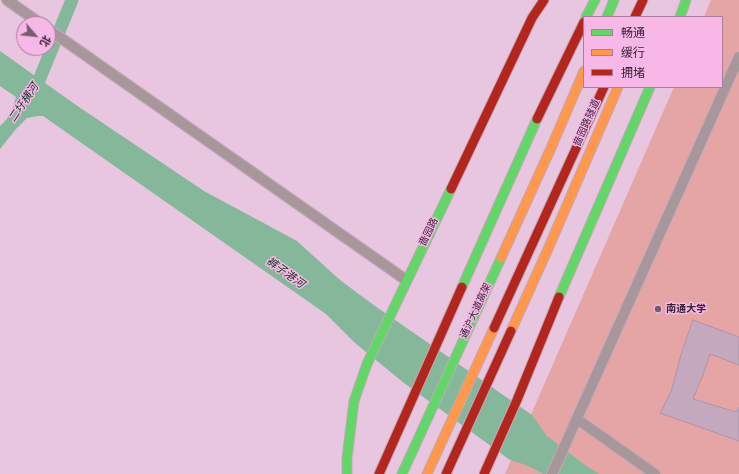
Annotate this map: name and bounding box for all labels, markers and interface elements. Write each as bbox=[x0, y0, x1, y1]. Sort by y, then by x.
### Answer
north arrow bbox=[16, 16, 56, 56]
legend bbox=[583, 16, 723, 88]
text: 畅通 bbox=[621, 25, 645, 41]
text: 北 bbox=[37, 33, 54, 49]
text: 缓行 bbox=[621, 45, 645, 61]
text: 拥堵 bbox=[621, 65, 645, 81]
water label: 二圩横河 bbox=[6, 81, 42, 125]
street label: 啬园路隧道 bbox=[571, 98, 603, 148]
street label: 啬园路 bbox=[417, 216, 441, 248]
water label: 裤子港河 bbox=[263, 255, 307, 291]
street label: 通沪大道高架 bbox=[458, 281, 494, 341]
place label: 南通大学 bbox=[666, 303, 706, 315]
marker: 南通大学 bbox=[653, 304, 663, 314]

